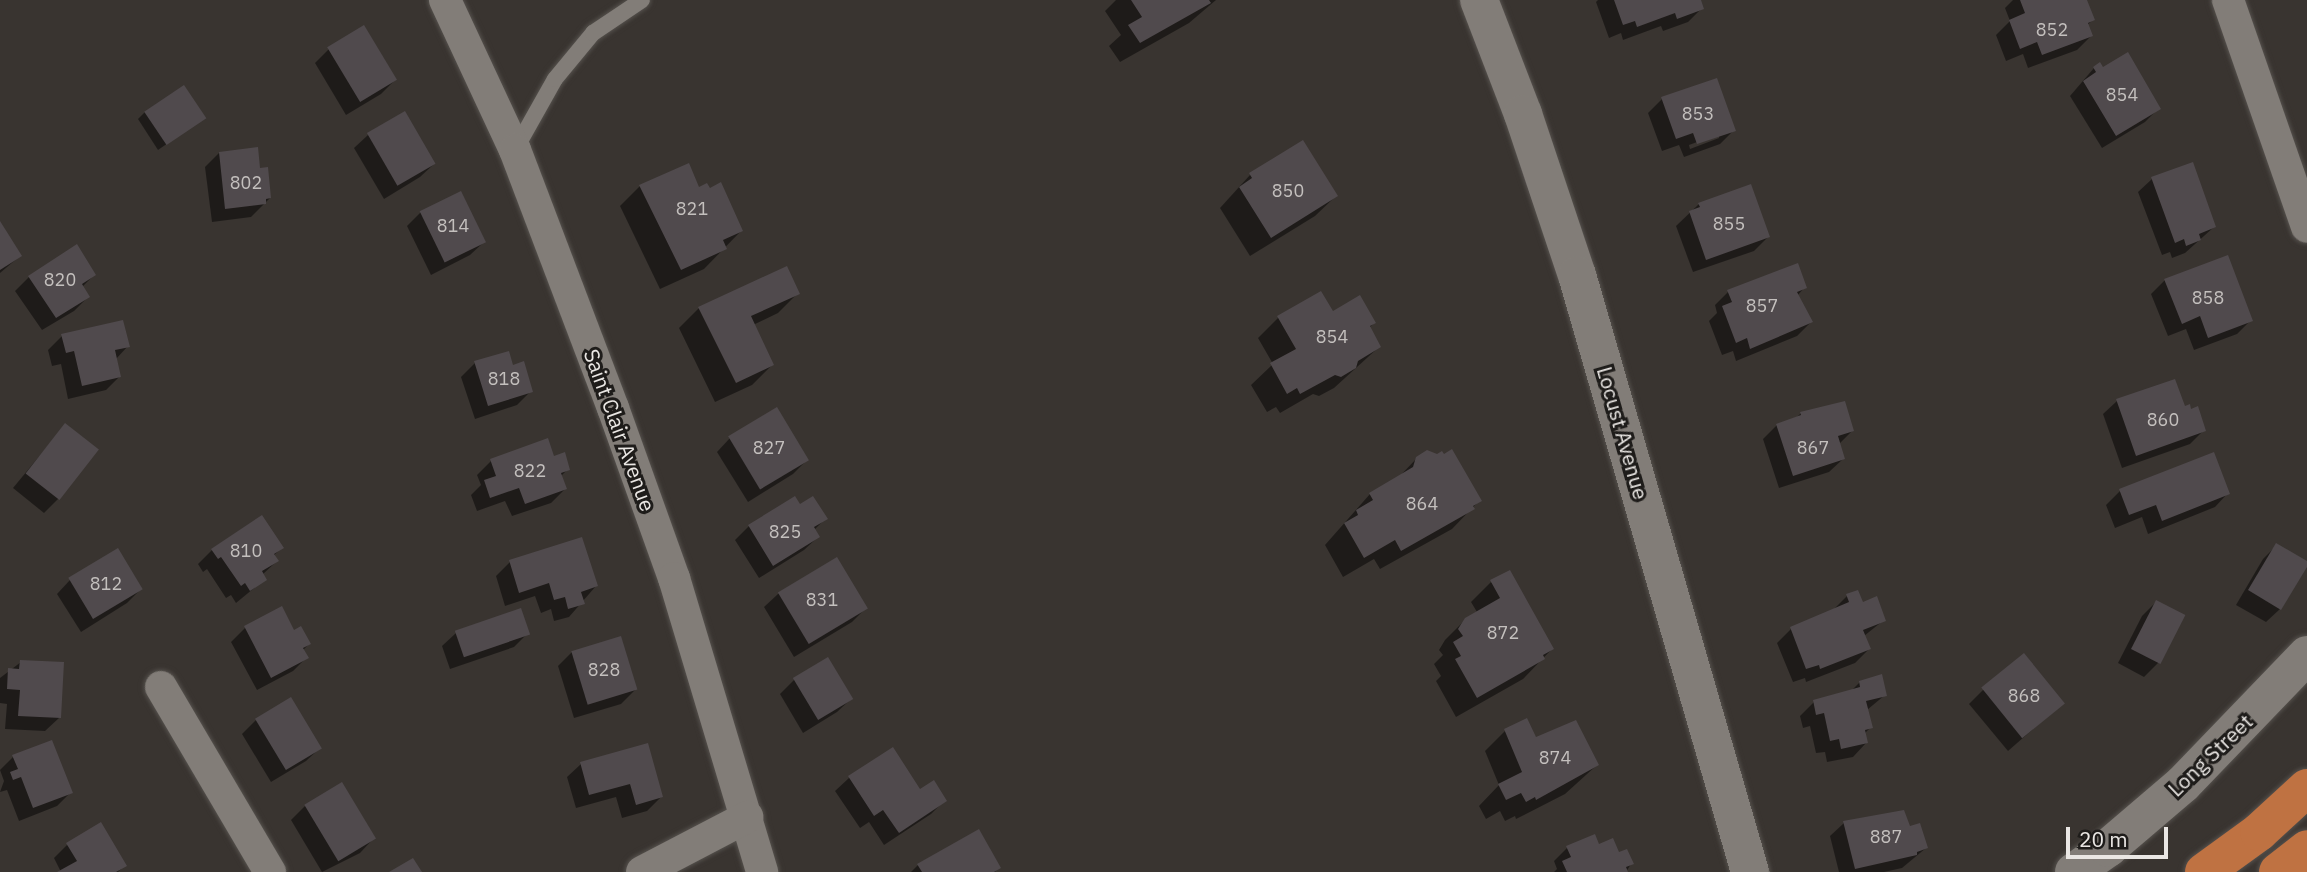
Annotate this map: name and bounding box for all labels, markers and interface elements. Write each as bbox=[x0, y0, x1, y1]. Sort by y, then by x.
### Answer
house number: 852 bbox=[2036, 19, 2068, 41]
house number: 854 bbox=[2106, 84, 2138, 106]
house number: 853 bbox=[1682, 103, 1714, 125]
house number: 802 bbox=[230, 172, 262, 194]
house number: 850 bbox=[1272, 180, 1304, 202]
house number: 821 bbox=[676, 198, 708, 220]
house number: 855 bbox=[1713, 213, 1745, 235]
house number: 814 bbox=[437, 215, 469, 237]
house number: 820 bbox=[44, 269, 76, 291]
house number: 858 bbox=[2192, 287, 2224, 309]
house number: 857 bbox=[1746, 295, 1778, 317]
house number: 854 bbox=[1316, 326, 1348, 348]
street label: Saint Clair Avenue bbox=[579, 345, 661, 515]
street label: Locust Avenue bbox=[1592, 364, 1654, 502]
house number: 818 bbox=[488, 368, 520, 390]
house number: 860 bbox=[2147, 409, 2179, 431]
house number: 827 bbox=[753, 437, 785, 459]
house number: 867 bbox=[1797, 437, 1829, 459]
house number: 822 bbox=[514, 460, 546, 482]
house number: 864 bbox=[1406, 493, 1438, 515]
house number: 825 bbox=[769, 521, 801, 543]
house number: 810 bbox=[230, 540, 262, 562]
house number: 812 bbox=[90, 573, 122, 595]
house number: 831 bbox=[806, 589, 838, 611]
house number: 872 bbox=[1487, 622, 1519, 644]
house number: 828 bbox=[588, 659, 620, 681]
house number: 868 bbox=[2008, 685, 2040, 707]
street label: Long Street bbox=[2163, 709, 2257, 801]
house number: 874 bbox=[1539, 747, 1571, 769]
scale bar bbox=[2069, 812, 2170, 856]
text: 20 m bbox=[2079, 825, 2128, 853]
house number: 887 bbox=[1870, 826, 1902, 848]

